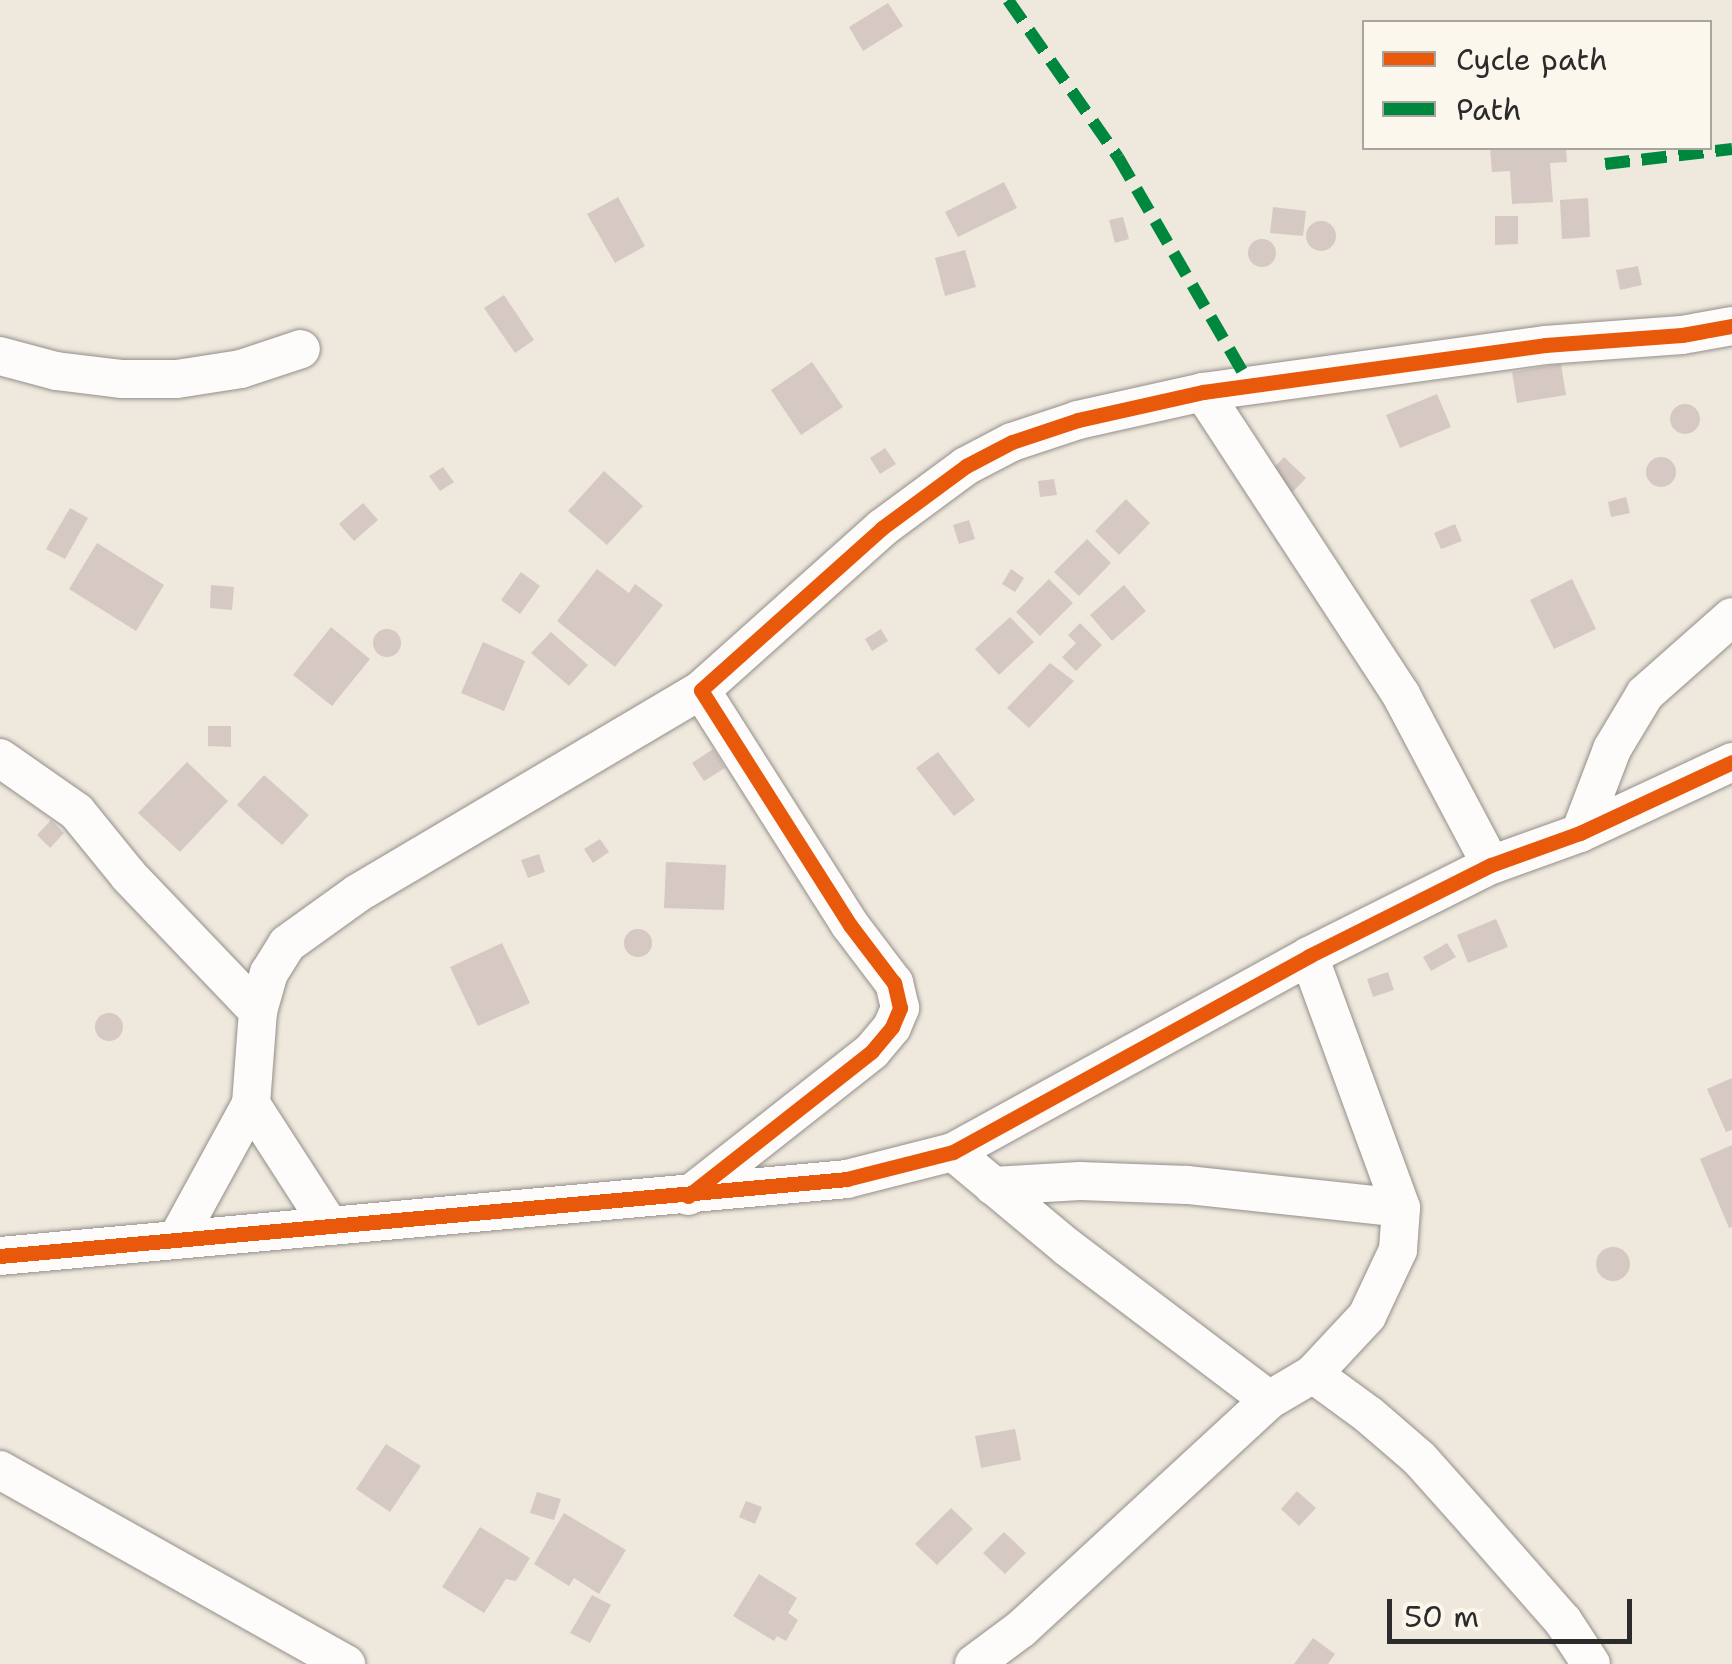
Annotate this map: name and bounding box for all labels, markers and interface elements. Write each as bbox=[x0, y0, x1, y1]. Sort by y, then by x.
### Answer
legend bbox=[1362, 20, 1712, 150]
text: Cycle path bbox=[1456, 39, 1608, 80]
text: Path bbox=[1456, 89, 1522, 130]
scale bar bbox=[1392, 1579, 1637, 1641]
text: 50 m bbox=[1404, 1596, 1479, 1637]

